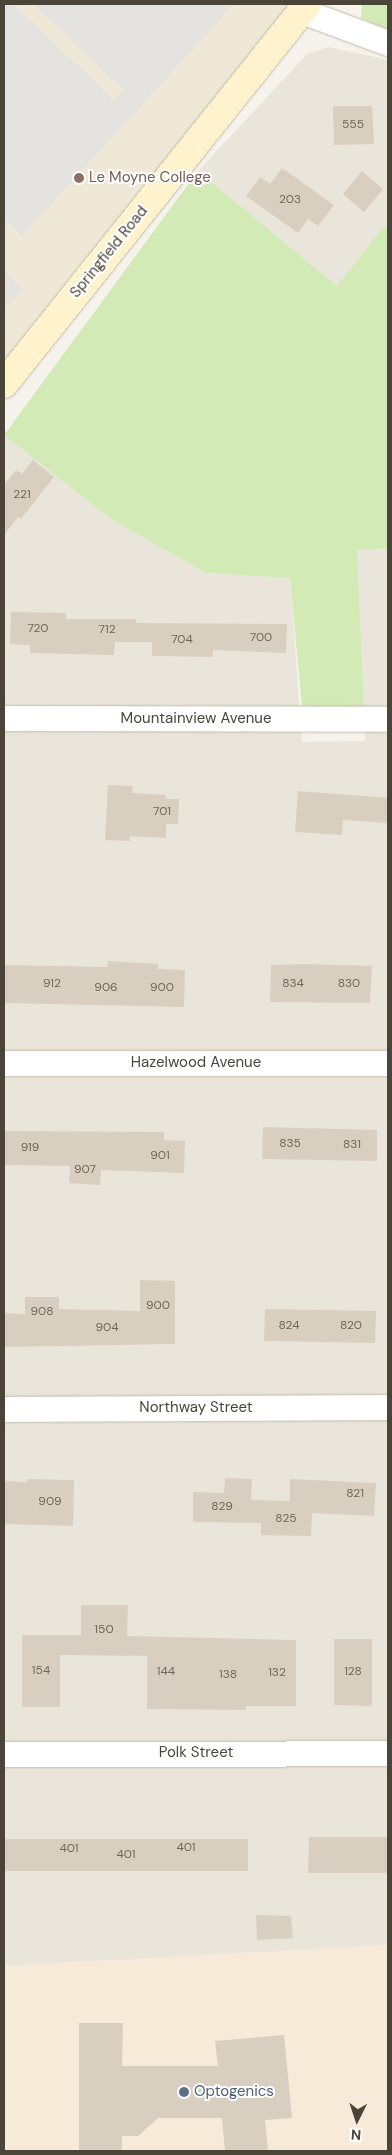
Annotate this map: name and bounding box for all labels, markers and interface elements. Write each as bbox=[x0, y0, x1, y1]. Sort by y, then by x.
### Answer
house number: 555 bbox=[342, 118, 364, 132]
place label: Le Moyne College bbox=[89, 169, 211, 187]
marker: Le Moyne College bbox=[73, 172, 85, 184]
house number: 203 bbox=[279, 193, 301, 207]
street label: Springfield Road bbox=[66, 202, 152, 302]
house number: 221 bbox=[13, 488, 31, 502]
house number: 720 bbox=[27, 622, 49, 636]
house number: 712 bbox=[98, 623, 116, 637]
house number: 700 bbox=[250, 631, 272, 645]
house number: 704 bbox=[171, 633, 193, 647]
street label: Mountainview Avenue bbox=[121, 710, 271, 728]
house number: 701 bbox=[153, 805, 171, 819]
house number: 912 bbox=[43, 977, 61, 991]
house number: 834 bbox=[282, 977, 304, 991]
house number: 830 bbox=[338, 977, 360, 991]
house number: 906 bbox=[94, 981, 118, 995]
house number: 900 bbox=[150, 981, 174, 995]
street label: Hazelwood Avenue bbox=[131, 1054, 261, 1072]
house number: 835 bbox=[279, 1137, 301, 1151]
house number: 831 bbox=[343, 1138, 361, 1152]
house number: 919 bbox=[21, 1141, 39, 1155]
house number: 901 bbox=[150, 1149, 170, 1163]
house number: 907 bbox=[74, 1163, 96, 1177]
house number: 900 bbox=[146, 1299, 170, 1313]
house number: 908 bbox=[30, 1305, 54, 1319]
house number: 824 bbox=[278, 1319, 300, 1333]
house number: 820 bbox=[340, 1319, 362, 1333]
house number: 904 bbox=[95, 1321, 119, 1335]
street label: Northway Street bbox=[139, 1399, 253, 1417]
house number: 821 bbox=[346, 1487, 364, 1501]
house number: 909 bbox=[38, 1495, 62, 1509]
house number: 829 bbox=[211, 1500, 233, 1514]
house number: 825 bbox=[275, 1512, 297, 1526]
house number: 150 bbox=[94, 1623, 114, 1637]
house number: 154 bbox=[32, 1664, 50, 1678]
house number: 144 bbox=[157, 1665, 175, 1679]
house number: 128 bbox=[344, 1665, 362, 1679]
house number: 132 bbox=[268, 1666, 286, 1680]
house number: 138 bbox=[219, 1668, 237, 1682]
street label: Polk Street bbox=[159, 1744, 233, 1762]
house number: 401 bbox=[176, 1841, 196, 1855]
house number: 401 bbox=[59, 1842, 79, 1856]
house number: 401 bbox=[116, 1848, 136, 1862]
place label: Optogenics bbox=[194, 2083, 274, 2101]
marker: Optogenics bbox=[178, 2086, 190, 2098]
north arrow bbox=[332, 2095, 382, 2145]
text: N bbox=[350, 2126, 362, 2144]

